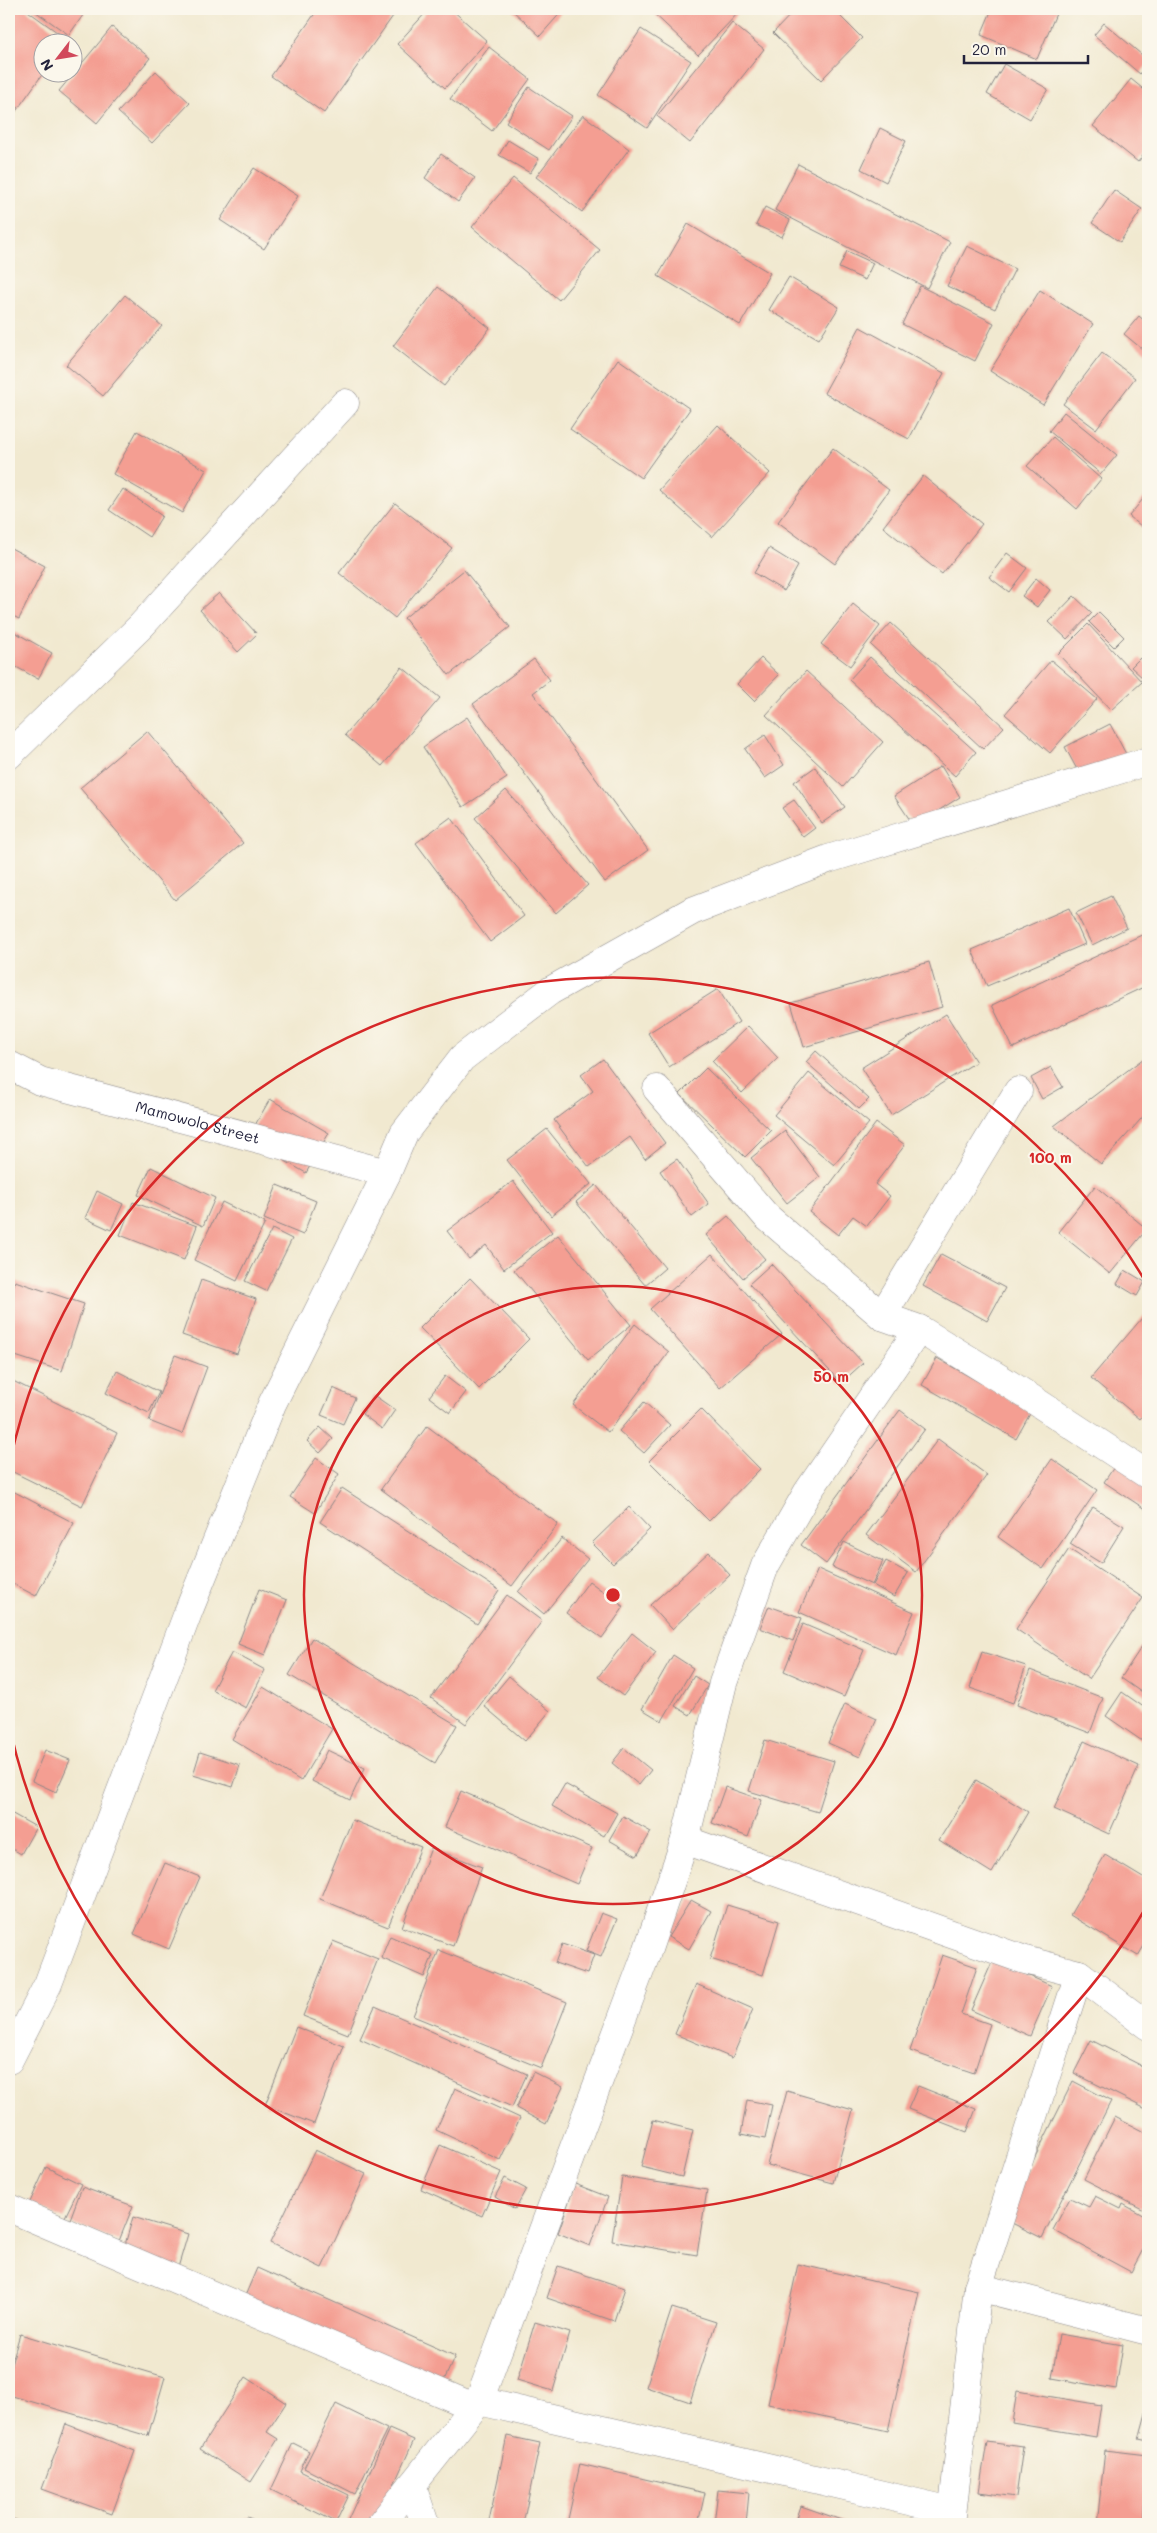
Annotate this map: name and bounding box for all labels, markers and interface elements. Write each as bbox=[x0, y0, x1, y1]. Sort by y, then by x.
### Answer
north arrow bbox=[32, 32, 82, 82]
scale bar bbox=[964, 32, 1088, 64]
text: 20 m bbox=[972, 39, 1006, 59]
text: N bbox=[36, 55, 57, 74]
street label: Mamowolo Street bbox=[133, 1096, 262, 1148]
text: 100 m bbox=[1028, 1147, 1072, 1167]
text: 50 m bbox=[813, 1366, 849, 1386]
centre of rings bbox=[604, 1586, 622, 1604]

